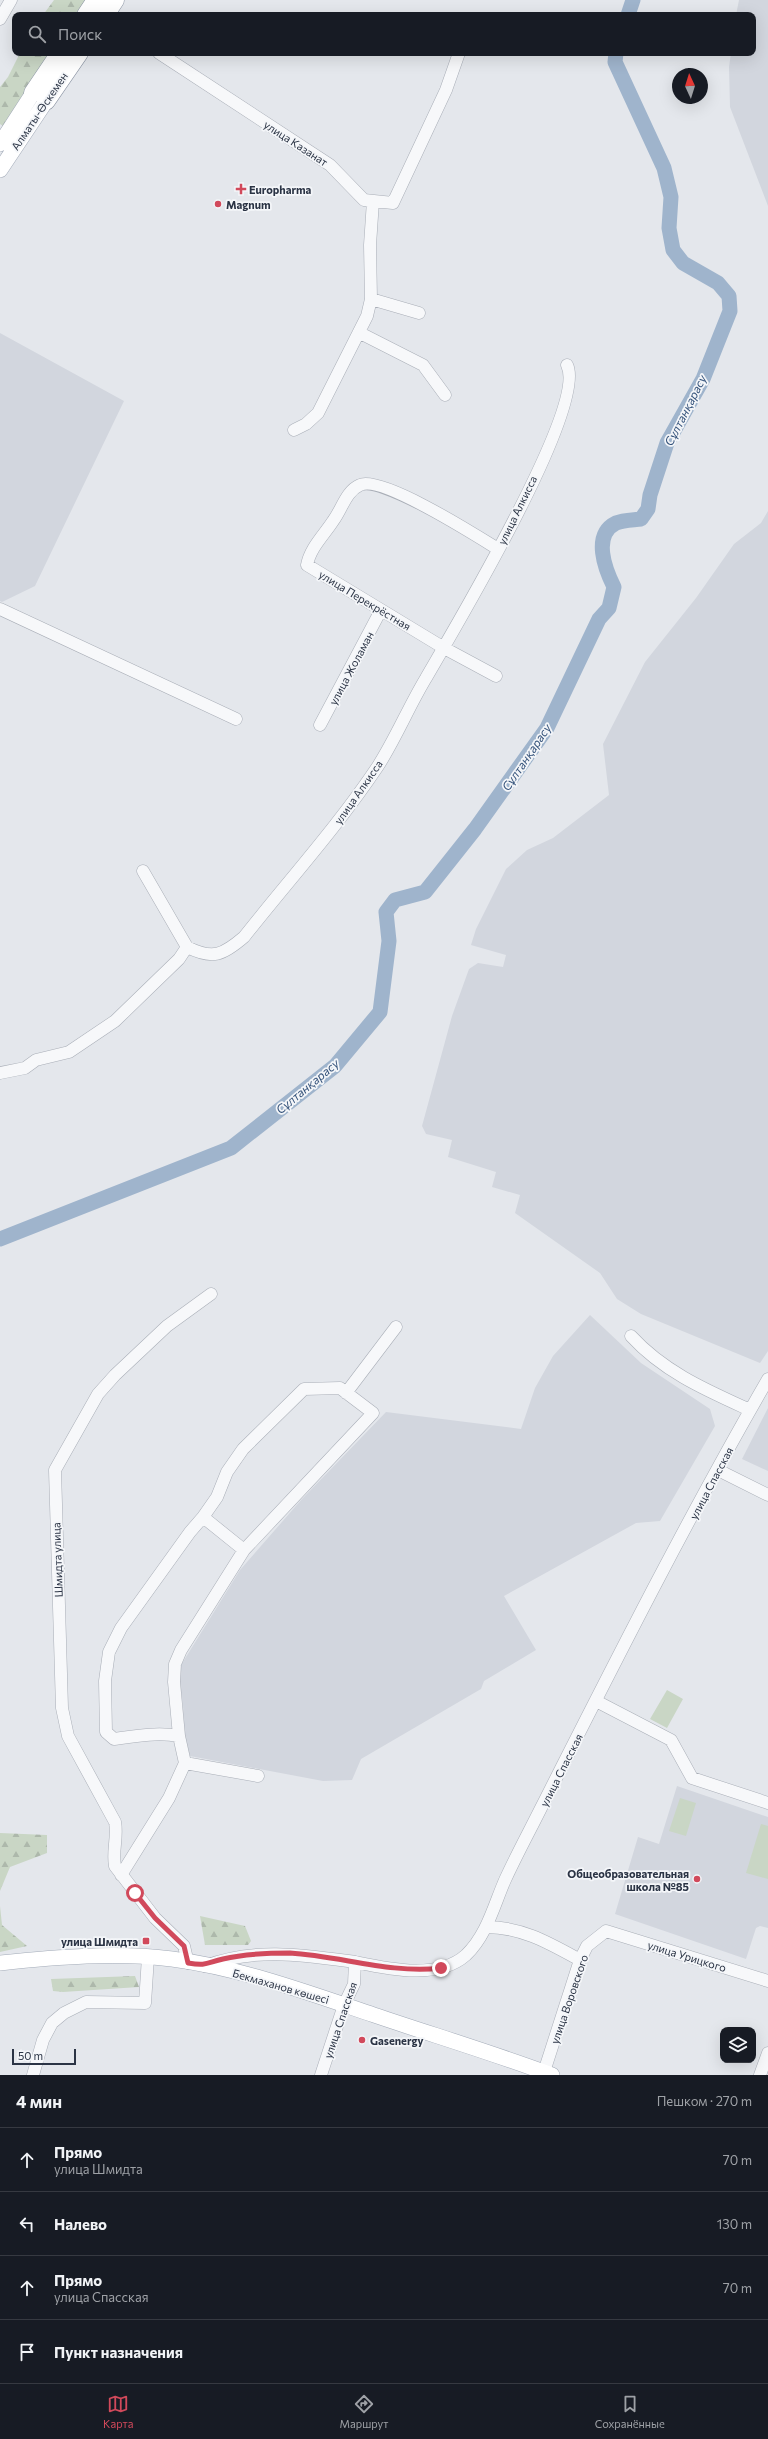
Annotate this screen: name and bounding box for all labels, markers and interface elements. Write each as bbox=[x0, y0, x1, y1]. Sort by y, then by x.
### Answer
search box bbox=[12, 12, 756, 56]
icon: search bbox=[26, 23, 48, 45]
text: Поиск bbox=[58, 25, 102, 43]
north arrow bbox=[672, 68, 708, 104]
street label: Алматы-Өскемен bbox=[8, 70, 70, 152]
street label: улица Казанат bbox=[262, 118, 330, 168]
place label: Europharma bbox=[249, 183, 312, 196]
marker: Europharma bbox=[236, 184, 246, 194]
place label: Magnum bbox=[226, 198, 271, 211]
marker: Magnum bbox=[213, 199, 223, 209]
water label: Сұлтанқарасу bbox=[661, 371, 709, 448]
street label: улица Алкисса bbox=[495, 473, 539, 547]
street label: улица Перекрёстная bbox=[317, 567, 413, 633]
street label: улица Жоламан bbox=[326, 629, 376, 707]
water label: Сұлтанқарасу bbox=[498, 720, 554, 793]
street label: улица Алкисса bbox=[331, 758, 385, 826]
water label: Сұлтанқарасу bbox=[273, 1055, 342, 1116]
street label: улица Спасская bbox=[686, 1445, 736, 1521]
street label: Шмидта улица bbox=[49, 1522, 65, 1598]
street label: улица Спасская bbox=[537, 1731, 585, 1809]
place label: Общеобразовательная школа №85 bbox=[567, 1867, 689, 1893]
marker: Общеобразовательная школа №85 bbox=[692, 1874, 702, 1884]
route start bbox=[126, 1884, 144, 1902]
place label: улица Шмидта bbox=[61, 1935, 138, 1948]
marker: улица Шмидта bbox=[141, 1936, 151, 1946]
street label: улица Урицкого bbox=[646, 1938, 728, 1974]
street label: улица Воровского bbox=[548, 1952, 591, 2045]
route end bbox=[432, 1959, 450, 1977]
street label: Бекмаханов көшесі bbox=[231, 1966, 331, 2006]
street label: улица Спасская bbox=[321, 1980, 359, 2060]
map controls bbox=[720, 2027, 756, 2063]
button: layers bbox=[720, 2027, 756, 2063]
place label: Gasenergy bbox=[370, 2034, 424, 2047]
marker: Gasenergy bbox=[357, 2035, 367, 2045]
scale bar bbox=[12, 2047, 76, 2066]
text: 50 m bbox=[18, 2049, 43, 2062]
text: 4 мин bbox=[16, 2091, 62, 2112]
text: Пешком · 270 m bbox=[657, 2093, 752, 2109]
text: Прямо bbox=[54, 2143, 102, 2161]
icon: ahead bbox=[16, 2149, 38, 2171]
text: 70 m bbox=[723, 2152, 752, 2168]
text: улица Шмидта bbox=[54, 2161, 143, 2177]
icon: left bbox=[16, 2213, 38, 2235]
text: Налево bbox=[54, 2215, 107, 2233]
text: 130 m bbox=[717, 2216, 752, 2232]
text: Прямо bbox=[54, 2271, 102, 2289]
icon: ahead bbox=[16, 2277, 38, 2299]
text: 70 m bbox=[723, 2280, 752, 2296]
text: улица Спасская bbox=[54, 2289, 148, 2305]
icon: arrive bbox=[16, 2341, 38, 2363]
text: Пункт назначения bbox=[54, 2343, 183, 2361]
tab: Карта bbox=[103, 2393, 133, 2430]
tab: Маршрут bbox=[340, 2393, 388, 2430]
tab: Сохранённые bbox=[595, 2393, 665, 2430]

